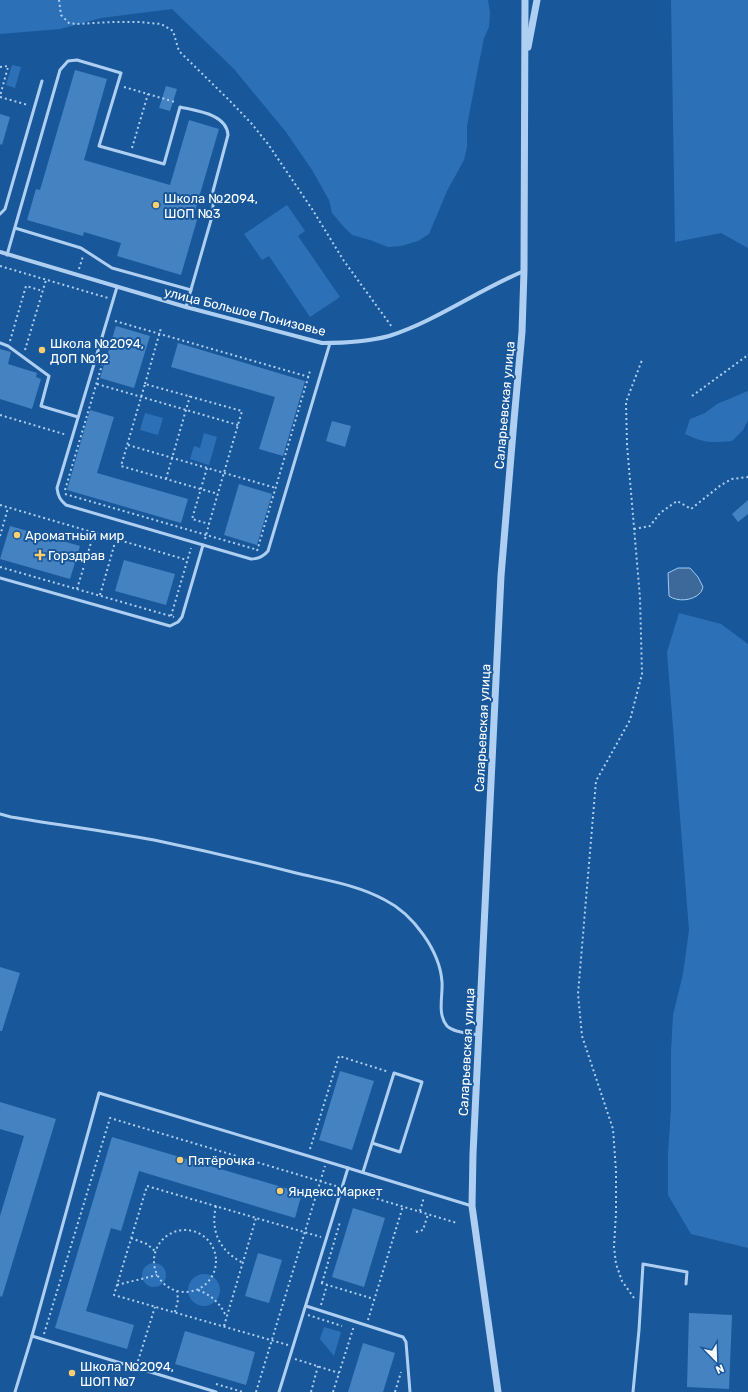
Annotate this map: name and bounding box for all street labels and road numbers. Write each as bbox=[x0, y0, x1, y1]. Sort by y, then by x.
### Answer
street label: улица Большое Понизовье bbox=[162, 284, 327, 339]
street label: Саларьевская улица bbox=[491, 340, 518, 470]
street label: Саларьевская улица bbox=[472, 664, 493, 793]
street label: Саларьевская улица bbox=[456, 988, 477, 1117]

